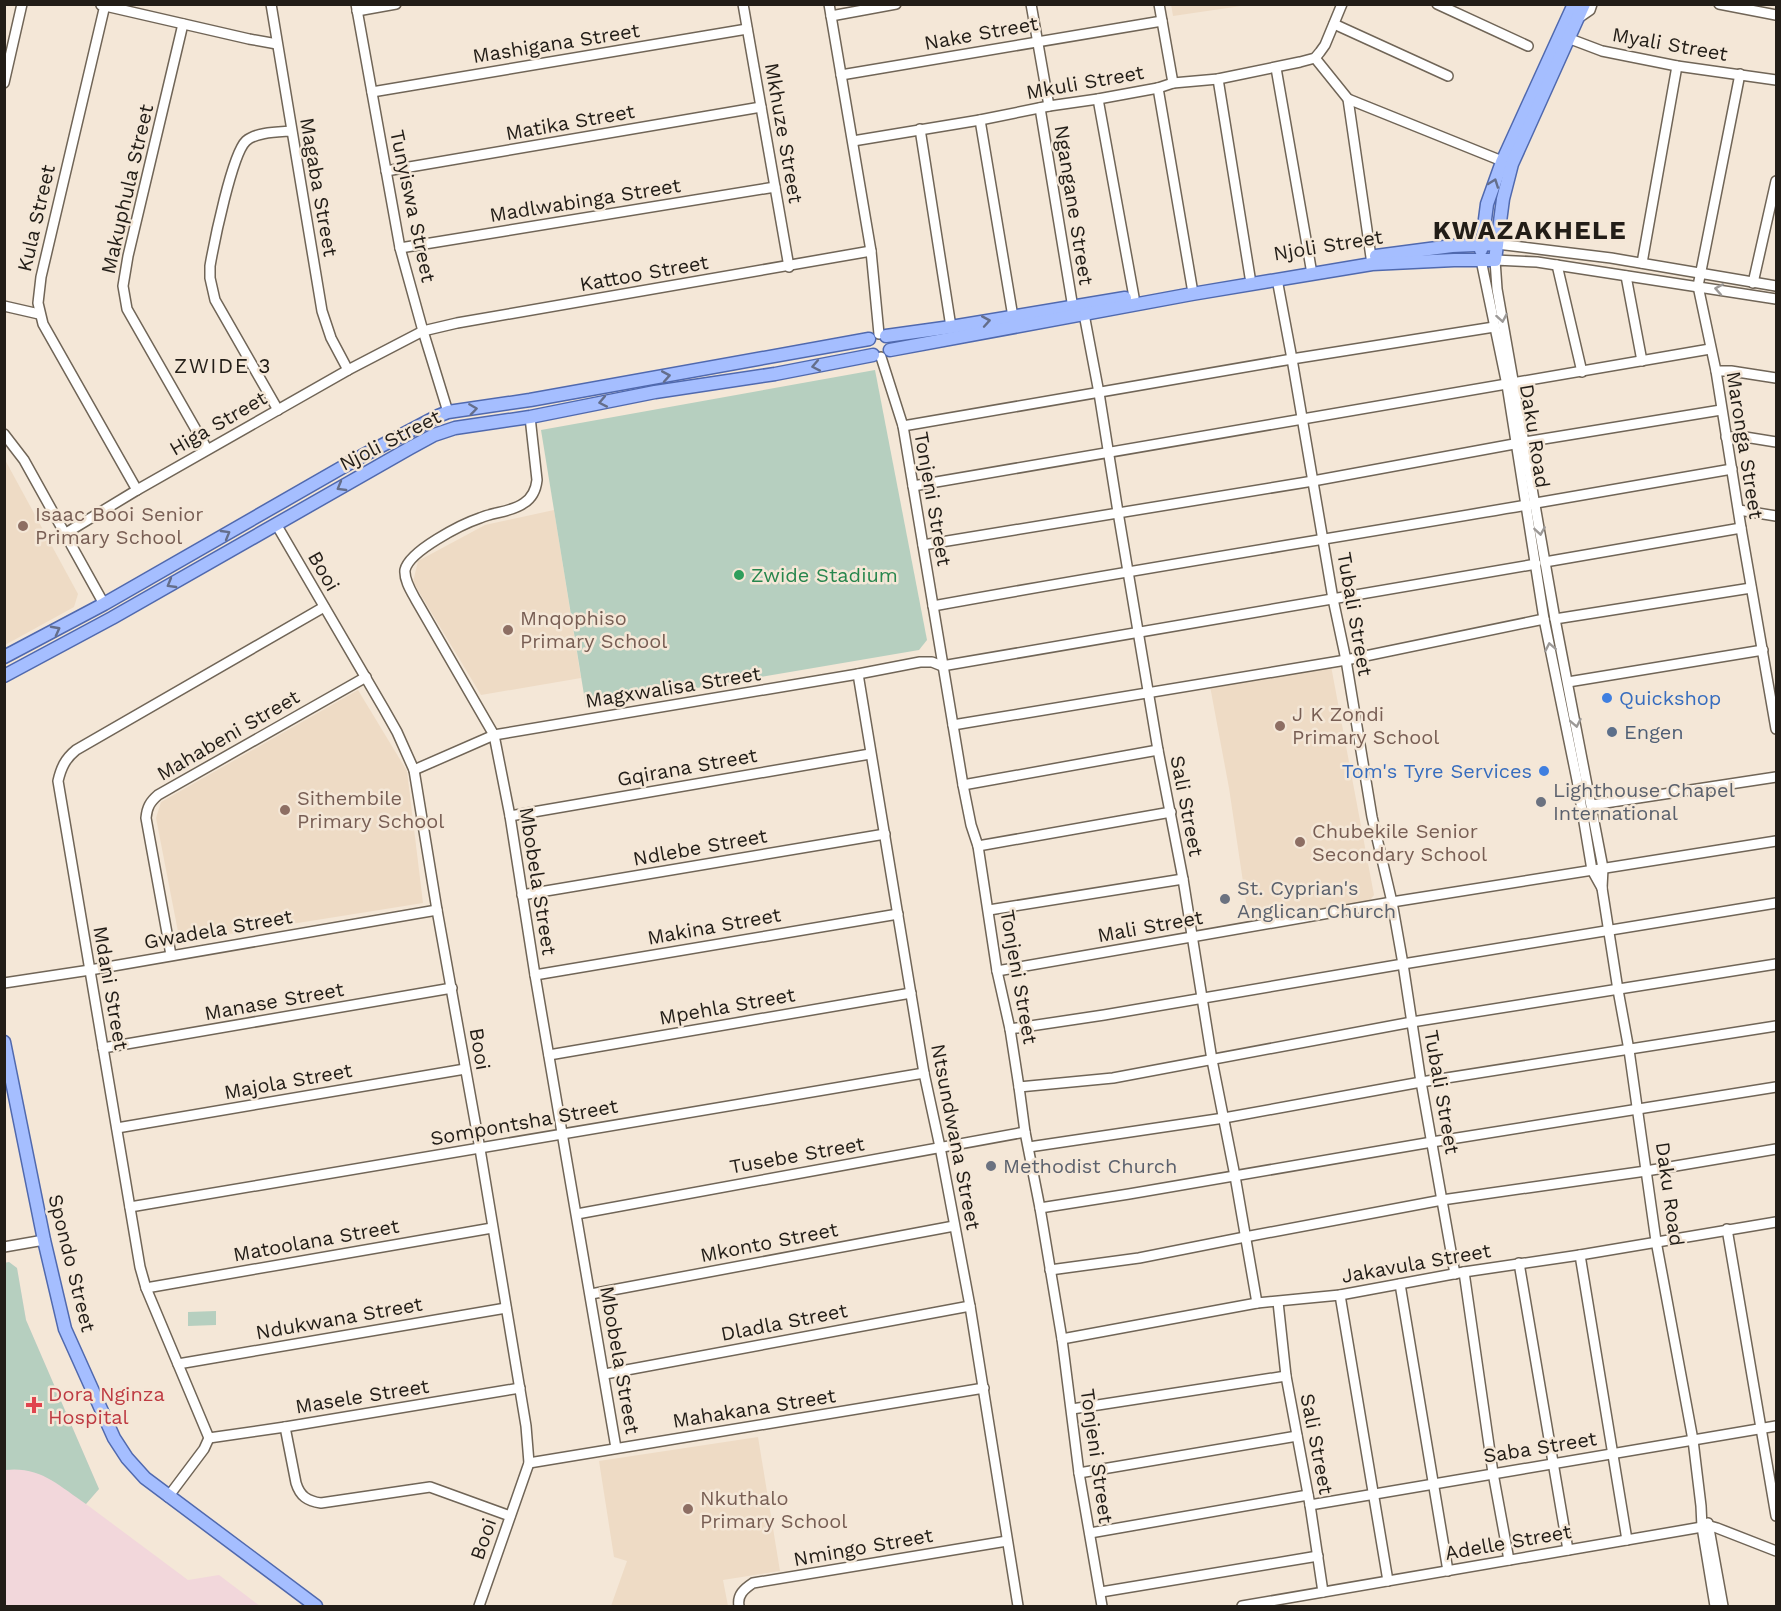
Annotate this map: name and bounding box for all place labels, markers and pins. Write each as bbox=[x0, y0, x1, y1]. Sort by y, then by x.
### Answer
place label: Isaac Booi Senior Primary School bbox=[35, 502, 203, 549]
marker: Isaac Booi Senior Primary School bbox=[16, 519, 30, 533]
place label: Zwide Stadium bbox=[751, 563, 898, 587]
marker: Zwide Stadium bbox=[732, 568, 746, 582]
place label: Mnqophiso Primary School bbox=[520, 606, 667, 653]
marker: Mnqophiso Primary School bbox=[501, 623, 515, 637]
place label: Quickshop bbox=[1619, 686, 1721, 710]
marker: Quickshop bbox=[1600, 691, 1614, 705]
place label: J K Zondi Primary School bbox=[1292, 702, 1439, 749]
marker: J K Zondi Primary School bbox=[1273, 719, 1287, 733]
place label: Engen bbox=[1624, 720, 1684, 744]
marker: Engen bbox=[1605, 725, 1619, 739]
place label: Tom's Tyre Services bbox=[1342, 759, 1532, 783]
marker: Tom's Tyre Services bbox=[1537, 764, 1551, 778]
place label: Lighthouse Chapel International bbox=[1553, 778, 1735, 825]
place label: Sithembile Primary School bbox=[297, 786, 444, 833]
marker: Lighthouse Chapel International bbox=[1534, 795, 1548, 809]
marker: Sithembile Primary School bbox=[278, 803, 292, 817]
place label: Chubekile Senior Secondary School bbox=[1312, 819, 1487, 866]
marker: Chubekile Senior Secondary School bbox=[1293, 835, 1307, 849]
place label: St. Cyprian's Anglican Church bbox=[1237, 876, 1396, 923]
marker: St. Cyprian's Anglican Church bbox=[1218, 892, 1232, 906]
place label: Methodist Church bbox=[1003, 1154, 1177, 1178]
marker: Methodist Church bbox=[984, 1159, 998, 1173]
place label: Dora Nginza Hospital bbox=[48, 1382, 165, 1429]
marker: Dora Nginza Hospital bbox=[25, 1396, 43, 1414]
place label: Nkuthalo Primary School bbox=[700, 1486, 847, 1533]
marker: Nkuthalo Primary School bbox=[681, 1502, 695, 1516]

